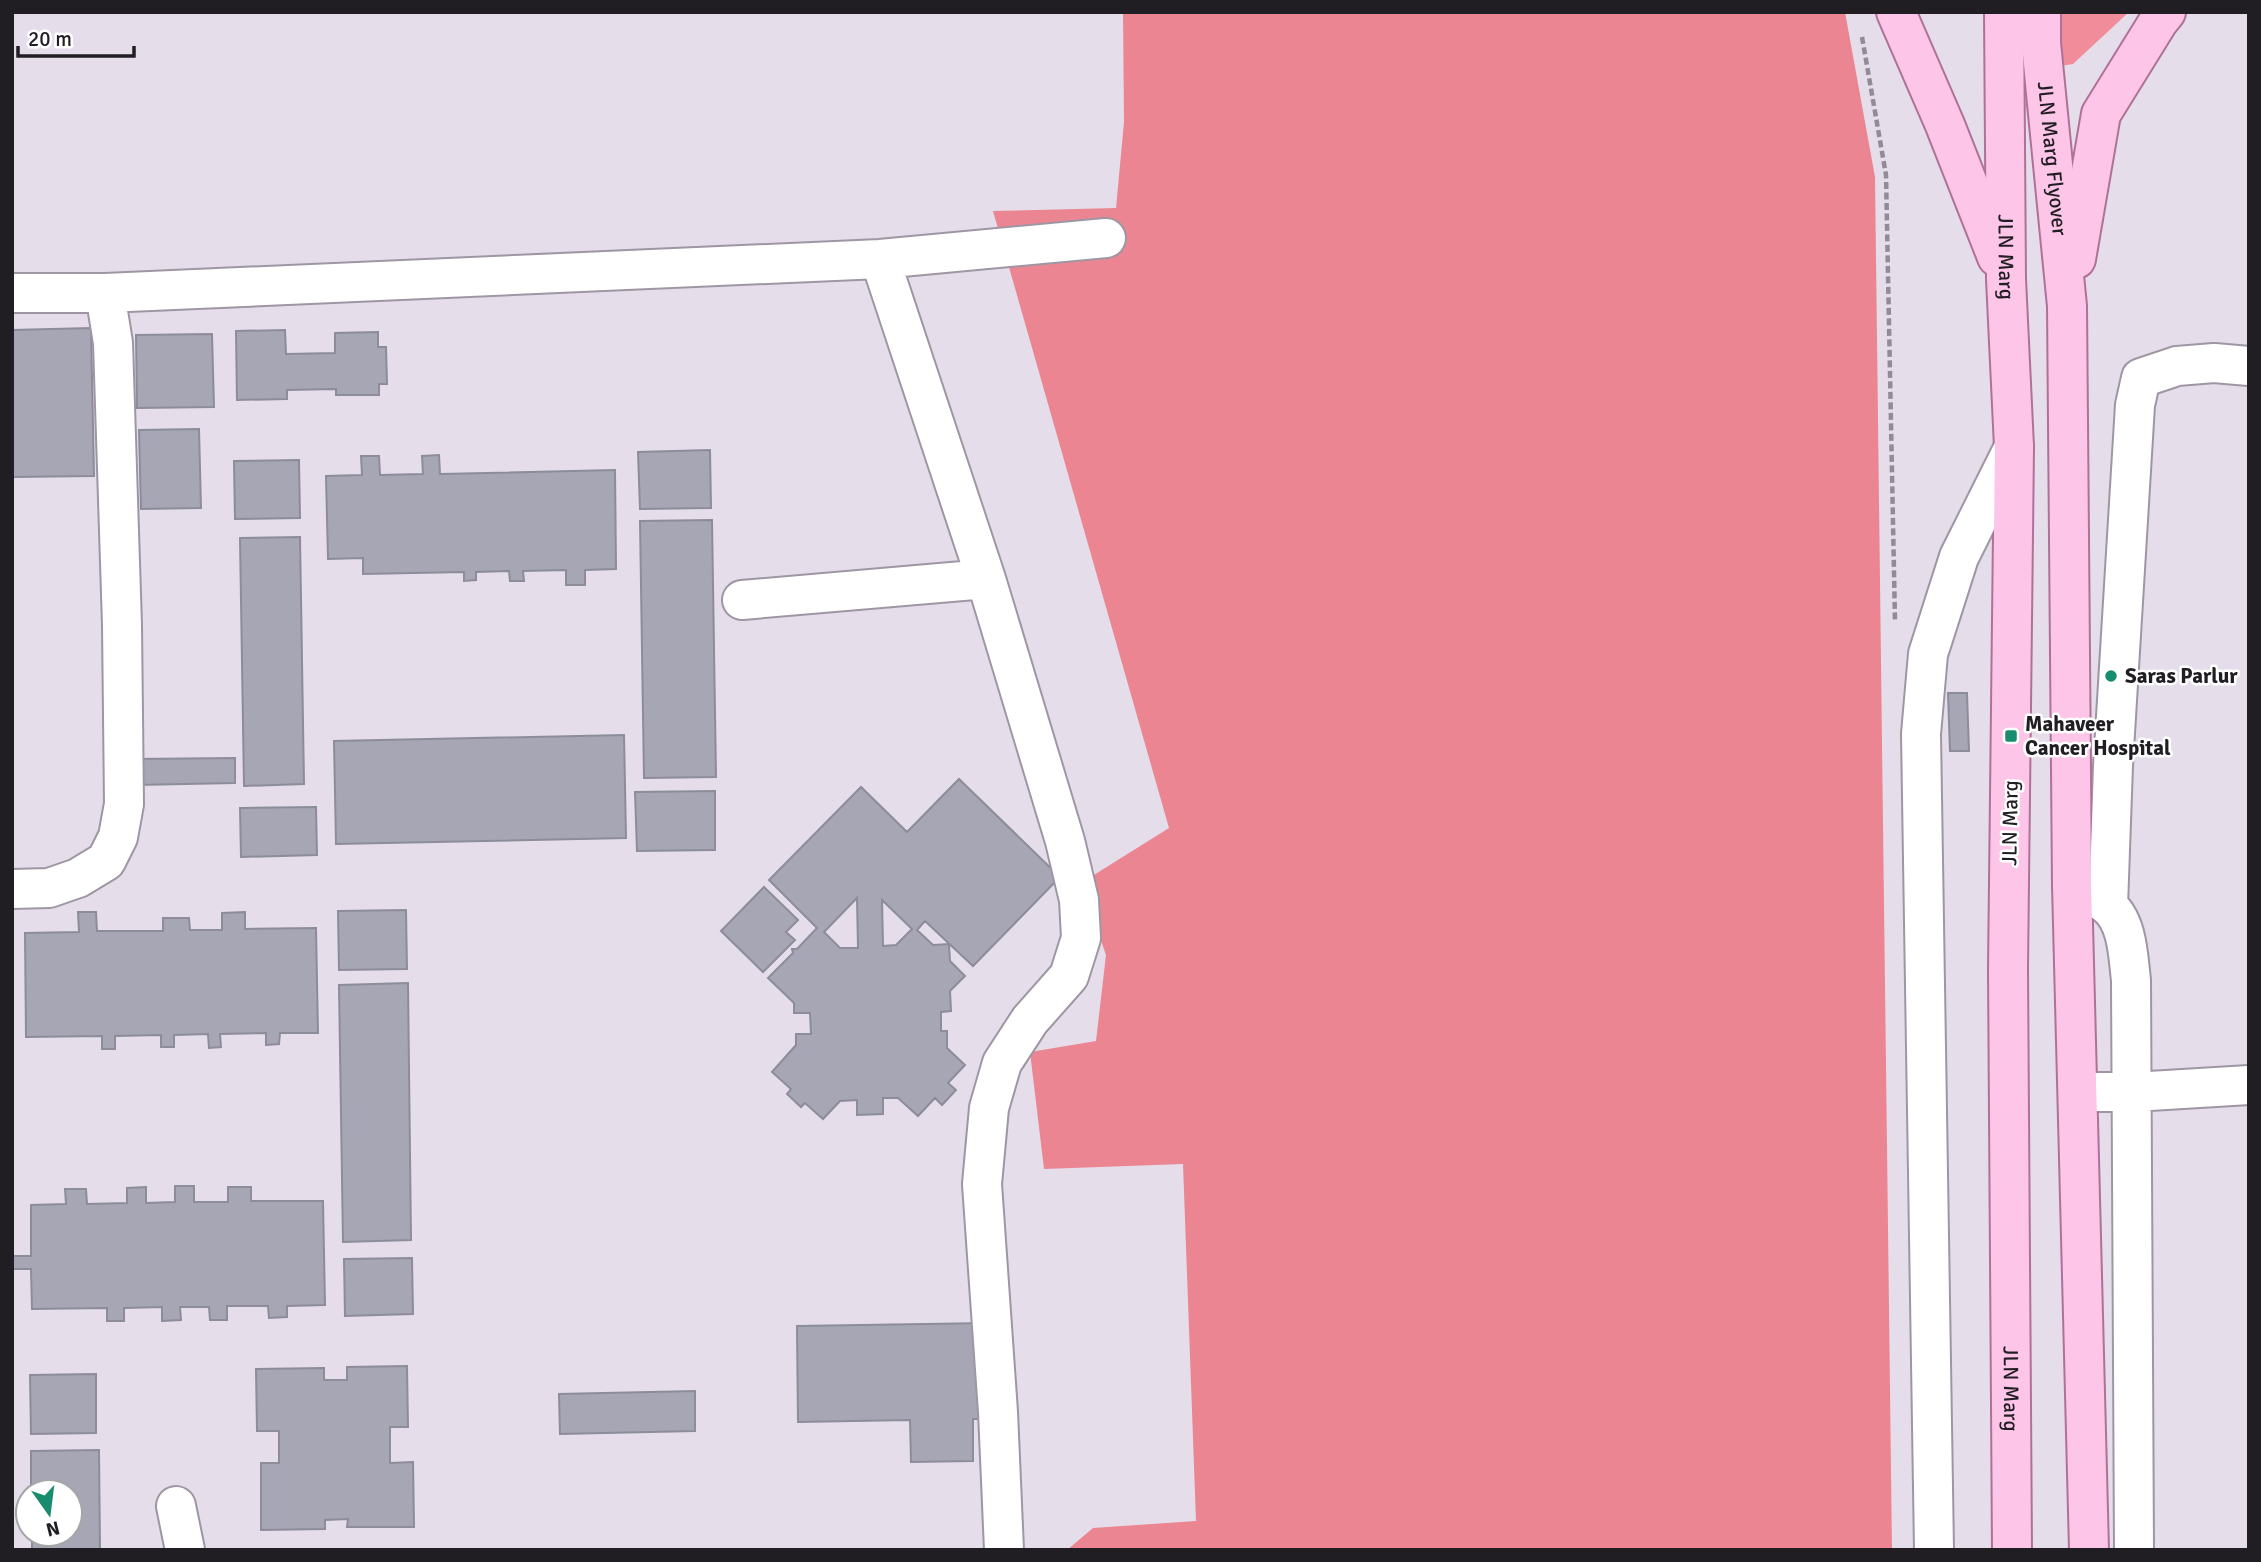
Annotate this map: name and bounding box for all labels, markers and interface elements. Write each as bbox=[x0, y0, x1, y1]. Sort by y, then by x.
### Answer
scale bar bbox=[18, 14, 133, 58]
text: 20 m bbox=[28, 26, 72, 52]
street label: JLN Marg Flyover bbox=[2032, 80, 2073, 237]
street label: JLN Marg bbox=[1993, 214, 2020, 300]
place label: Saras Parlur bbox=[2125, 663, 2238, 689]
marker: Saras Parlur bbox=[2103, 668, 2119, 684]
place label: Mahaveer Cancer Hospital bbox=[2025, 711, 2171, 761]
marker: Mahaveer Cancer Hospital bbox=[2003, 728, 2019, 744]
street label: JLN Marg bbox=[1996, 780, 2024, 866]
street label: JLN Marg bbox=[1998, 1346, 2024, 1432]
north arrow bbox=[14, 1478, 84, 1548]
text: N bbox=[44, 1515, 62, 1542]

